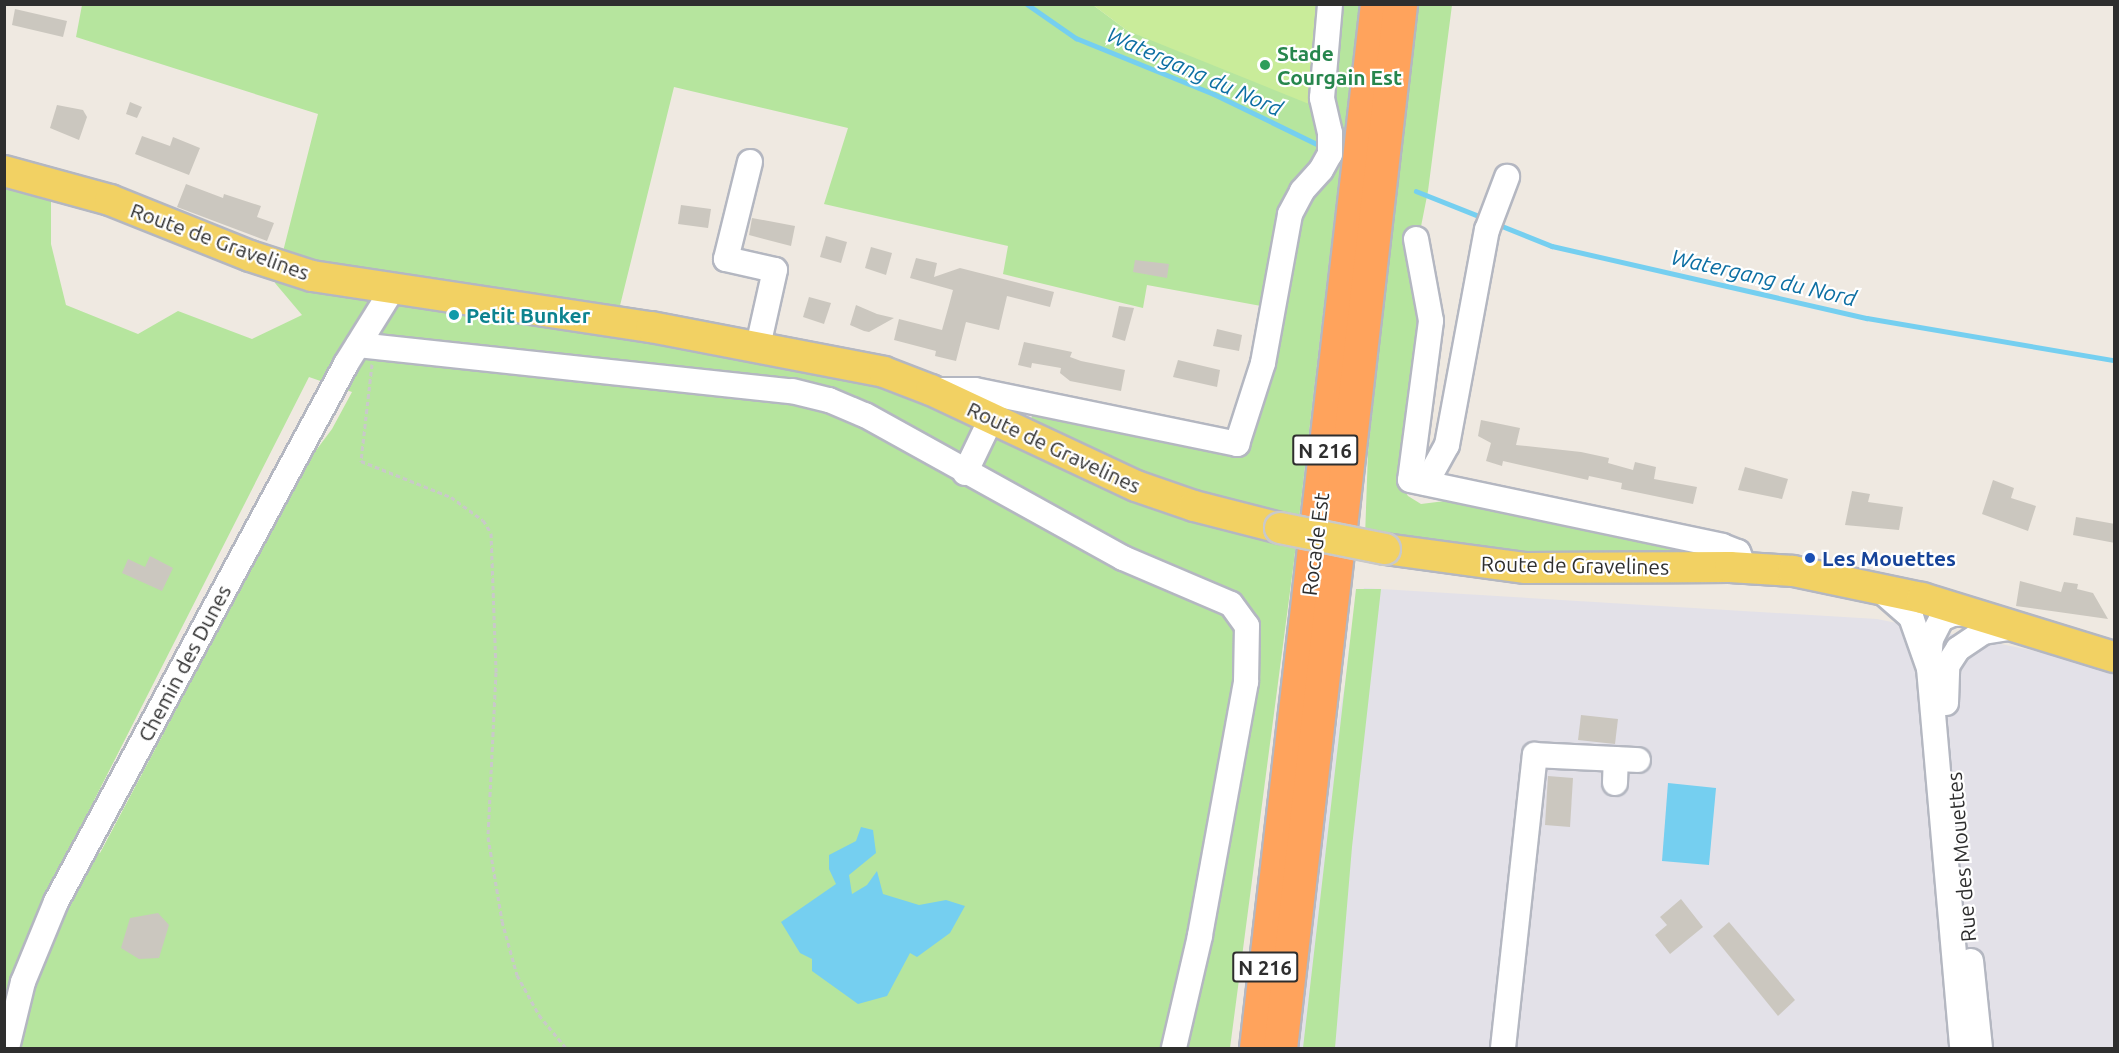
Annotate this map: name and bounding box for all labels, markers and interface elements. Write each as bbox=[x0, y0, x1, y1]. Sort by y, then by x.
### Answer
water label: Watergang du Nord bbox=[1103, 21, 1287, 121]
place label: Stade Courgain Est bbox=[1277, 40, 1402, 90]
marker: Stade Courgain Est bbox=[1258, 58, 1272, 72]
street label: Route de Gravelines bbox=[127, 197, 313, 285]
water label: Watergang du Nord bbox=[1669, 243, 1859, 311]
place label: Petit Bunker bbox=[466, 302, 590, 328]
marker: Petit Bunker bbox=[447, 308, 461, 322]
street label: Route de Gravelines bbox=[963, 396, 1145, 498]
road number: N 216 bbox=[1292, 433, 1358, 467]
street label: Rocade Est bbox=[1296, 491, 1334, 597]
place label: Les Mouettes bbox=[1822, 545, 1956, 571]
street label: Route de Gravelines bbox=[1481, 551, 1669, 579]
marker: Les Mouettes bbox=[1803, 551, 1817, 565]
street label: Chemin des Dunes bbox=[132, 580, 236, 746]
street label: Rue des Mouettes bbox=[1941, 771, 1981, 943]
road number: N 216 bbox=[1232, 950, 1298, 984]

